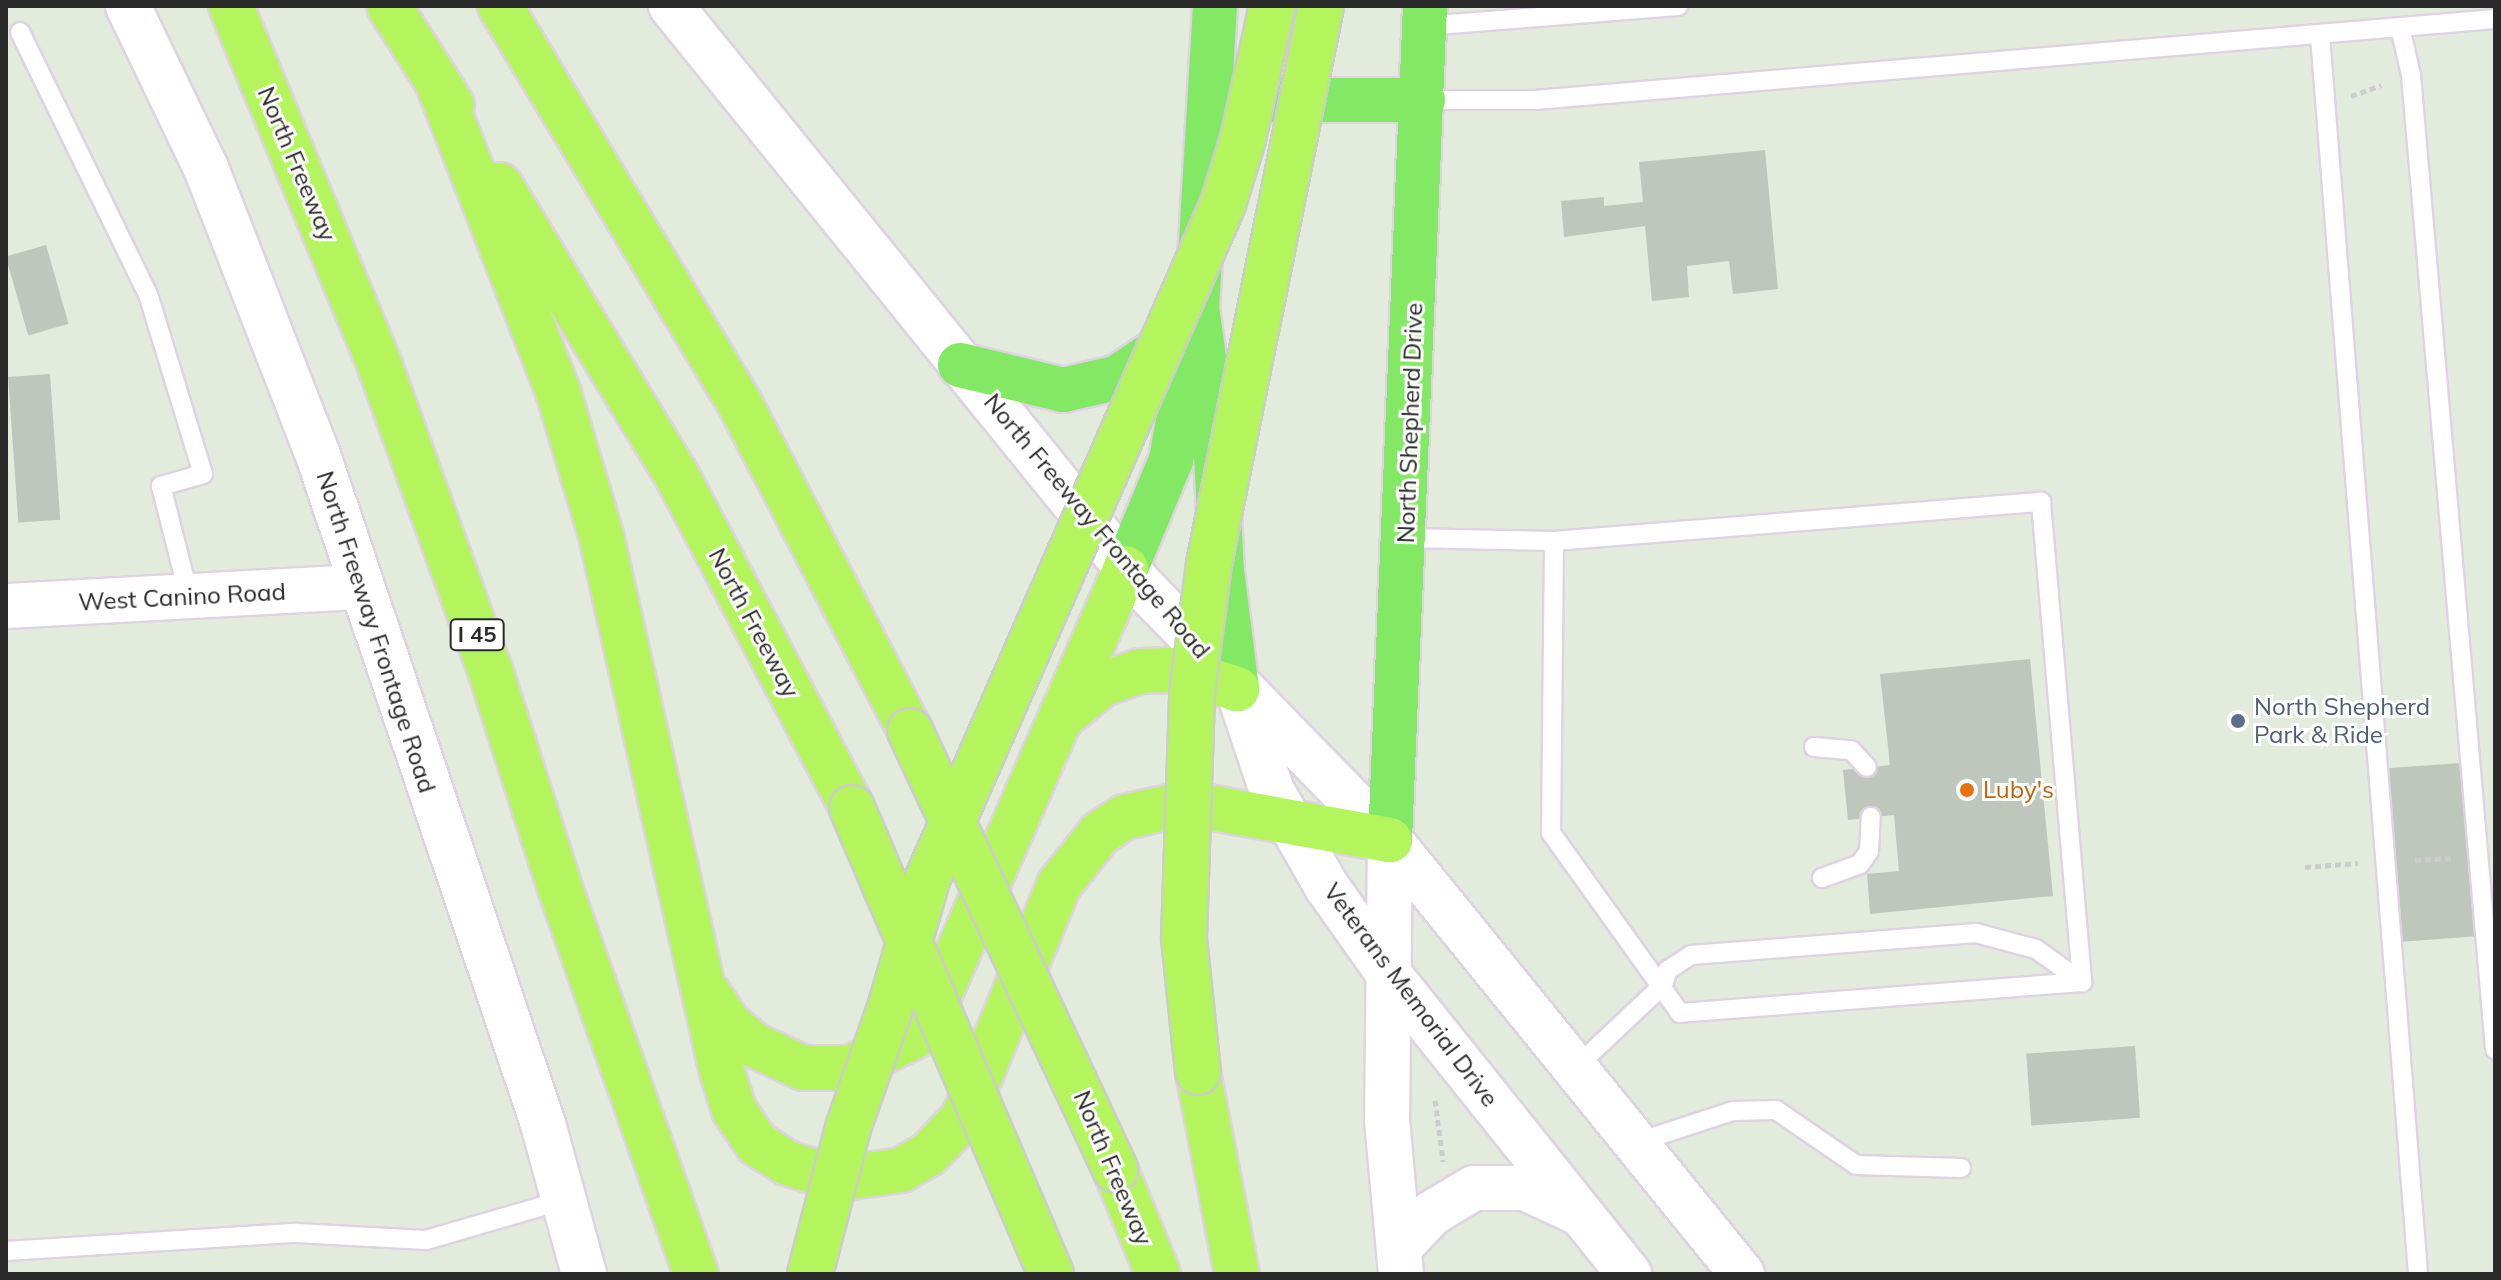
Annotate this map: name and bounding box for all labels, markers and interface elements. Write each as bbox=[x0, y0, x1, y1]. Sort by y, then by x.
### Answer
street label: North Freeway bbox=[251, 82, 343, 246]
street label: North Shepherd Drive bbox=[1391, 302, 1429, 544]
street label: North Freeway Frontage Road bbox=[978, 388, 1216, 664]
street label: North Freeway Frontage Road bbox=[310, 468, 442, 796]
street label: North Freeway bbox=[703, 543, 805, 703]
street label: West Canino Road bbox=[77, 577, 287, 617]
road number: I 45 bbox=[449, 617, 505, 653]
place label: North Shepherd Park & Ride bbox=[2254, 693, 2430, 749]
marker: North Shepherd Park & Ride bbox=[2229, 712, 2247, 730]
place label: Luby's bbox=[1983, 776, 2054, 804]
marker: Luby's bbox=[1958, 781, 1976, 799]
street label: Veterans Memorial Drive bbox=[1318, 878, 1504, 1112]
street label: North Freeway bbox=[1067, 1086, 1159, 1250]

